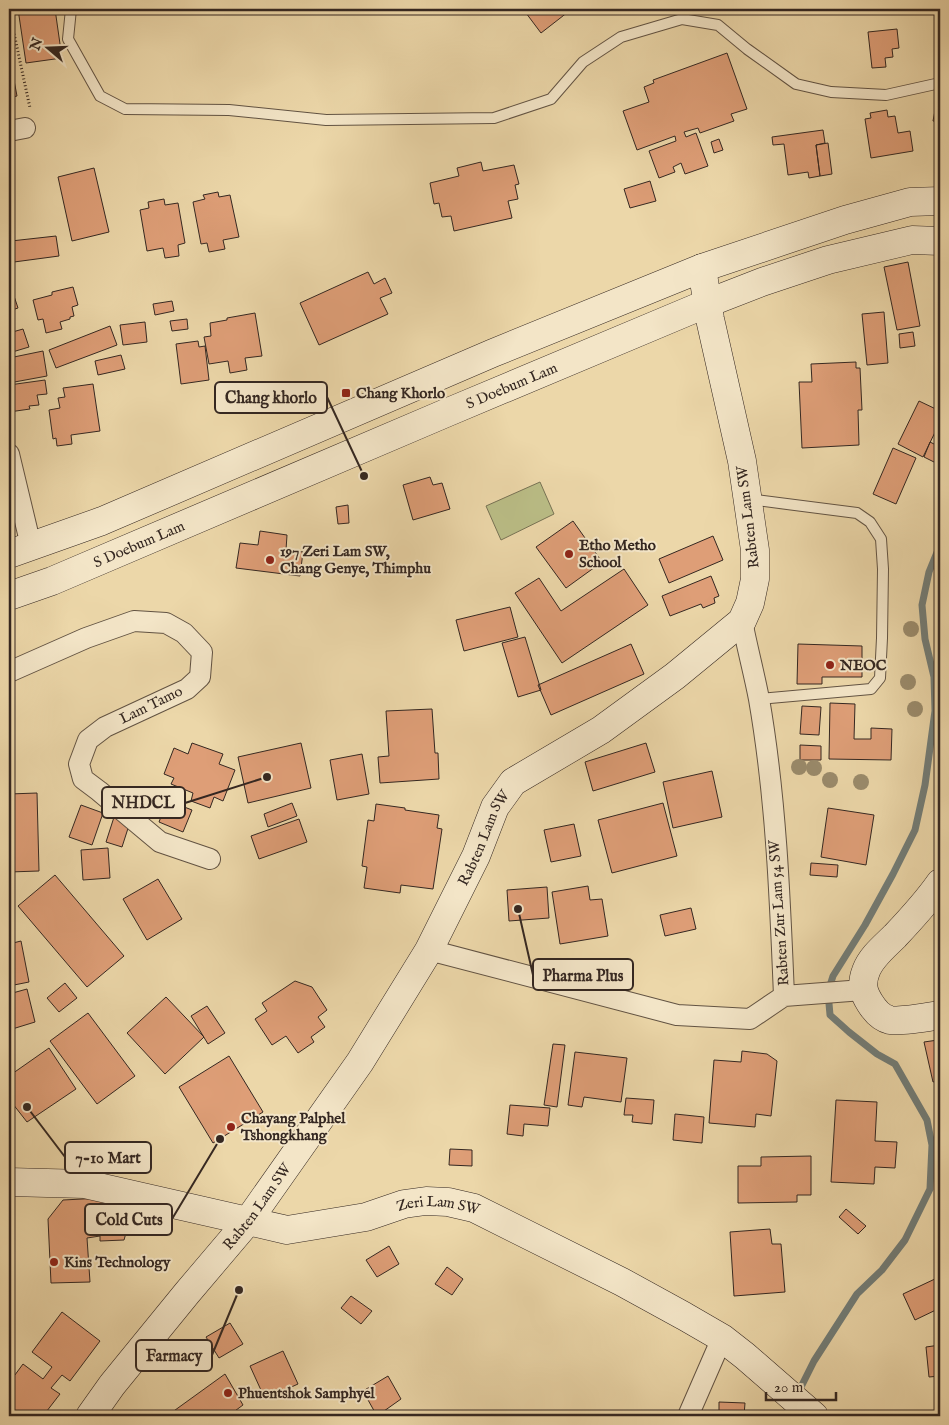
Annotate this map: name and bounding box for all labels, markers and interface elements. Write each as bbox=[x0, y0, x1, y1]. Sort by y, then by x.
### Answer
north arrow bbox=[22, 22, 72, 72]
text: N bbox=[26, 35, 47, 54]
street label: S Doebum Lam bbox=[463, 358, 561, 413]
callout: Chang khorlo bbox=[215, 382, 327, 413]
place label: Chang Khorlo bbox=[356, 384, 445, 403]
marker: Chang Khorlo bbox=[340, 387, 352, 399]
text: Chang khorlo bbox=[225, 389, 317, 409]
street label: Rabten Lam SW bbox=[732, 464, 764, 569]
street label: S Doebum Lam bbox=[90, 516, 188, 572]
place label: Etho Metho School bbox=[579, 536, 656, 572]
place label: 197 Zeri Lam SW, Chang Genye, Thimphu bbox=[280, 542, 431, 578]
marker: Etho Metho School bbox=[563, 548, 575, 560]
marker: 197 Zeri Lam SW, Chang Genye, Thimphu bbox=[264, 554, 276, 566]
place label: NEOC bbox=[839, 656, 887, 675]
marker: NEOC bbox=[824, 659, 836, 671]
street label: Lam Tamo bbox=[116, 682, 186, 728]
street label: Rabten Lam SW bbox=[453, 786, 514, 889]
callout: NHDCL bbox=[102, 787, 185, 818]
text: NHDCL bbox=[110, 794, 175, 814]
street label: Rabten Zur Lam 54 SW bbox=[764, 839, 794, 987]
callout: Pharma Plus bbox=[533, 959, 633, 990]
text: Pharma Plus bbox=[543, 967, 624, 987]
place label: Chayang Palphel Tshongkhang bbox=[240, 1109, 346, 1145]
marker: Chayang Palphel Tshongkhang bbox=[225, 1121, 237, 1133]
callout: 7-10 Mart bbox=[65, 1142, 151, 1173]
text: 7-10 Mart bbox=[75, 1149, 141, 1169]
street label: Rabten Lam SW bbox=[218, 1159, 296, 1254]
street label: Zeri Lam SW bbox=[394, 1192, 482, 1219]
callout: Cold Cuts bbox=[85, 1204, 172, 1235]
text: Cold Cuts bbox=[95, 1211, 163, 1231]
place label: Kins Technology bbox=[64, 1253, 171, 1272]
marker: Kins Technology bbox=[48, 1256, 60, 1268]
callout: Farmacy bbox=[136, 1340, 212, 1371]
text: Farmacy bbox=[146, 1347, 203, 1367]
scale bar bbox=[766, 1370, 836, 1402]
text: 20 m bbox=[774, 1378, 804, 1397]
place label: Phuentshok Samphyel bbox=[238, 1384, 376, 1403]
marker: Phuentshok Samphyel bbox=[222, 1387, 234, 1399]

